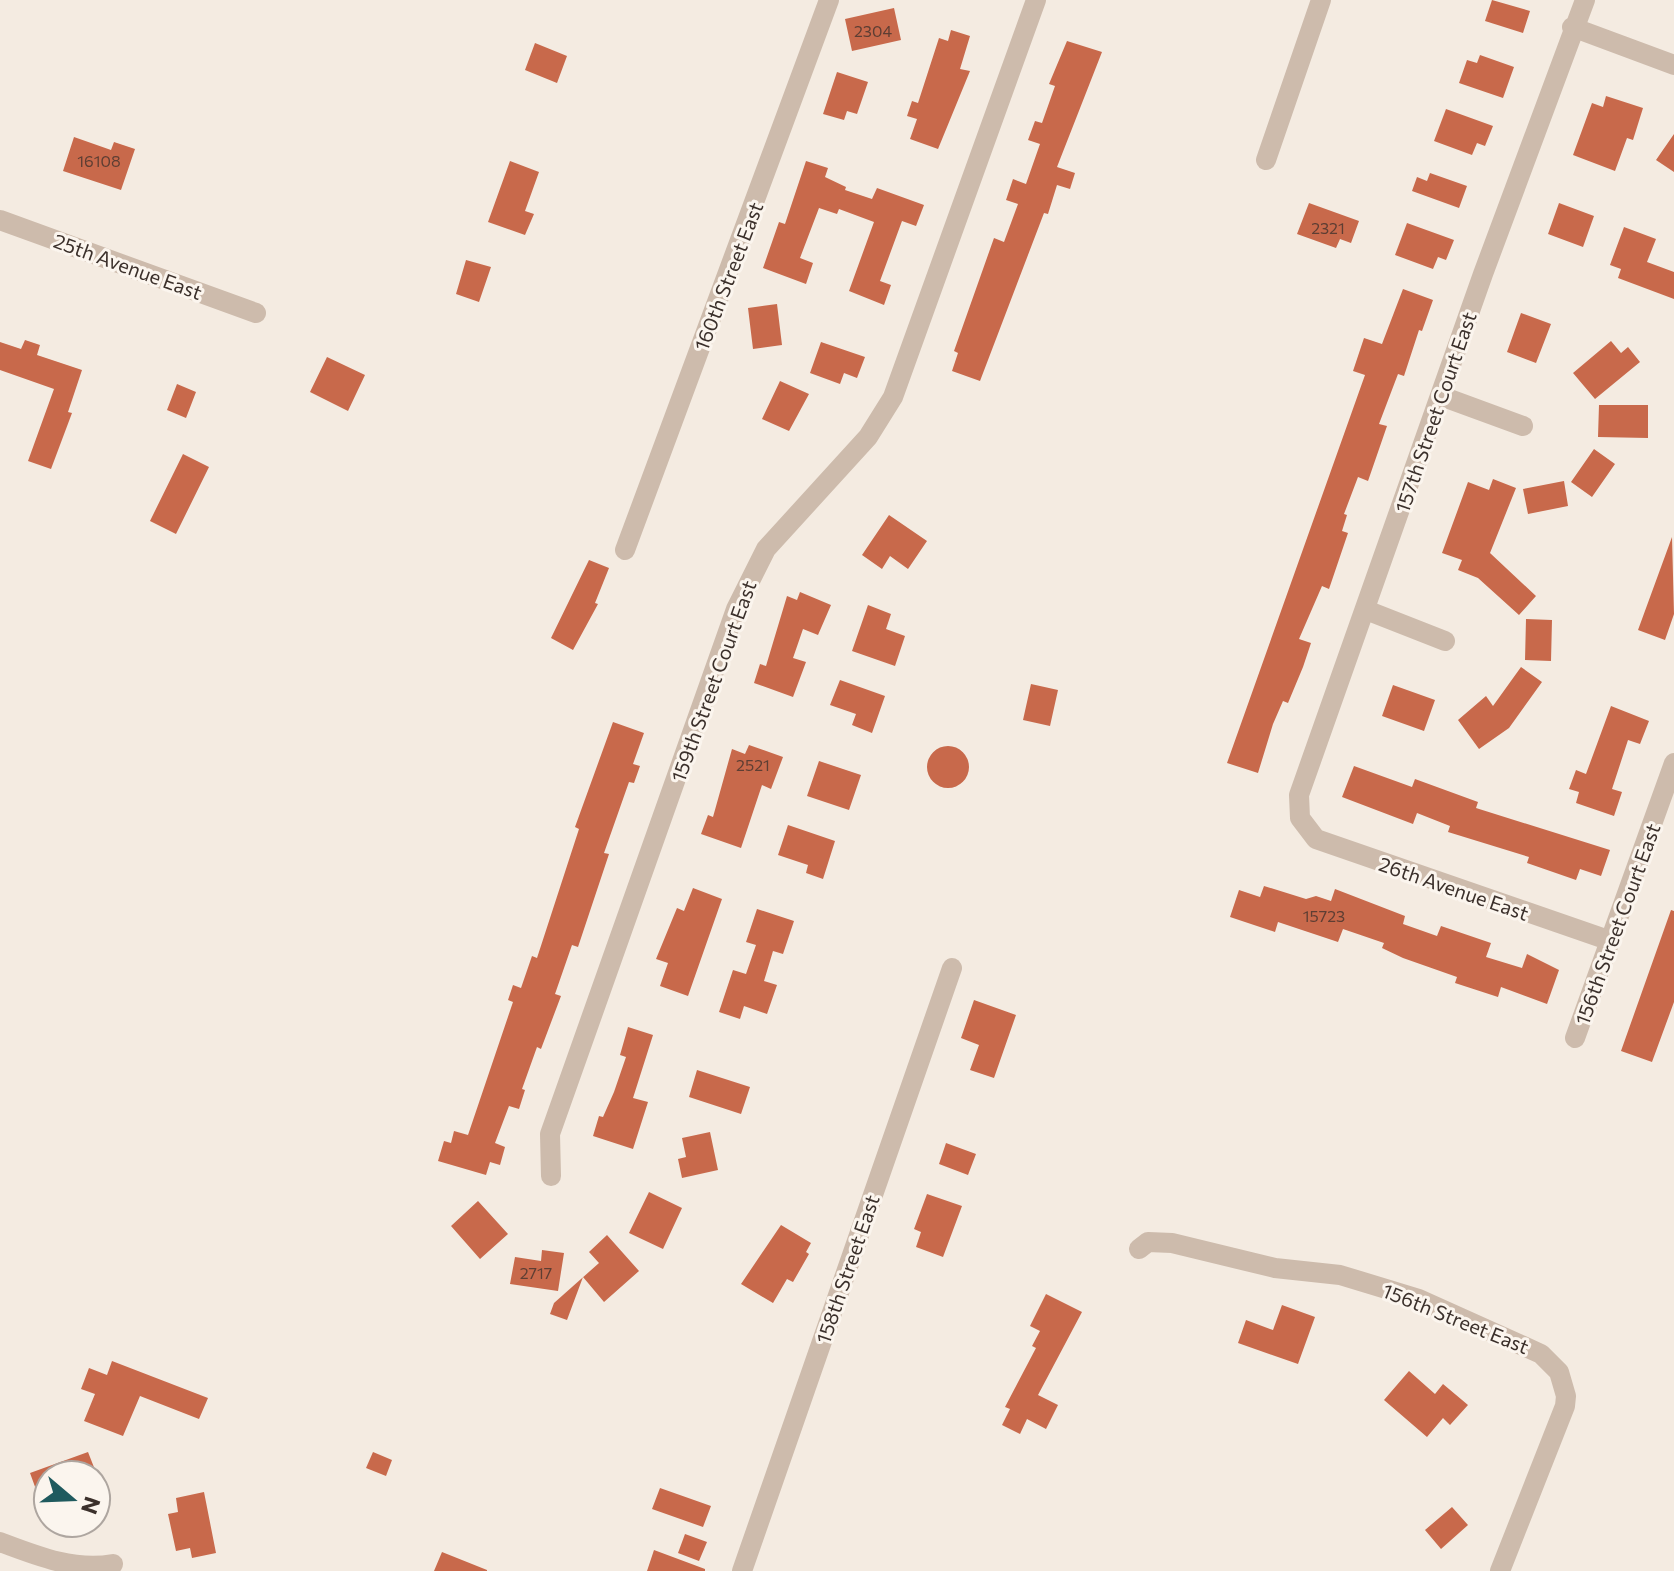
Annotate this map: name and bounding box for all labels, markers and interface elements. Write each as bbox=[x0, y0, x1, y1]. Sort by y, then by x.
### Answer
house number: 2304 bbox=[854, 21, 892, 40]
house number: 16108 bbox=[77, 151, 121, 170]
street label: 160th Street East bbox=[689, 198, 767, 354]
house number: 2321 bbox=[1311, 218, 1345, 237]
street label: 25th Avenue East bbox=[51, 228, 205, 304]
street label: 157th Street Court East bbox=[1389, 308, 1481, 516]
street label: 159th Street Court East bbox=[665, 577, 761, 785]
house number: 2521 bbox=[736, 755, 770, 774]
street label: 156th Street Court East bbox=[1569, 820, 1665, 1028]
street label: 26th Avenue East bbox=[1376, 851, 1532, 925]
house number: 15723 bbox=[1303, 906, 1345, 925]
street label: 158th Street East bbox=[810, 1192, 884, 1346]
house number: 2717 bbox=[520, 1263, 552, 1282]
street label: 156th Street East bbox=[1379, 1278, 1533, 1358]
north arrow bbox=[32, 1459, 112, 1539]
text: N bbox=[76, 1493, 107, 1518]

